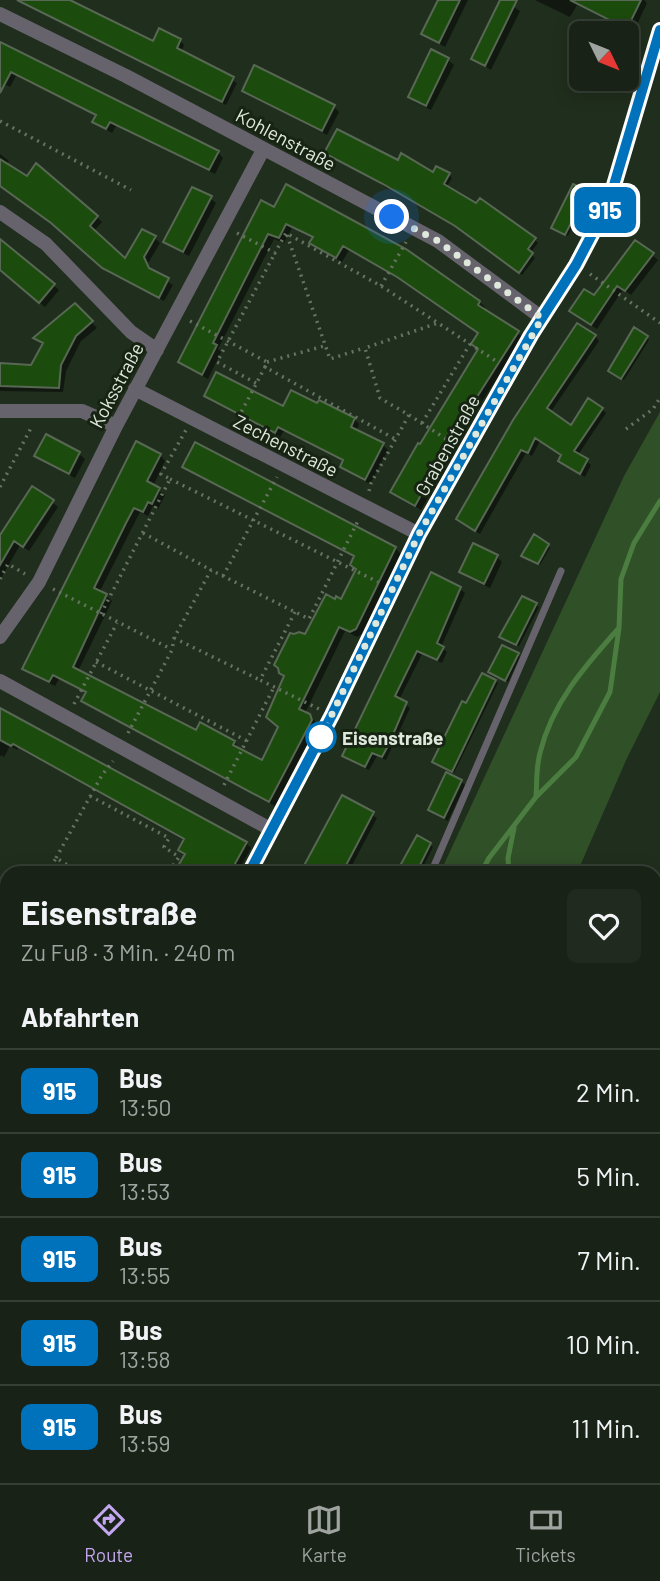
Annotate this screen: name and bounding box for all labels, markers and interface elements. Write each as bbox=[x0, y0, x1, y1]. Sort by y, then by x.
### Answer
north arrow bbox=[569, 21, 639, 91]
map controls bbox=[569, 21, 639, 91]
street label: Kohlenstraße bbox=[232, 103, 340, 175]
line badge: 915 bbox=[565, 187, 645, 233]
text: 915 bbox=[588, 195, 622, 224]
your location bbox=[374, 199, 409, 234]
street label: Koksstraße bbox=[84, 338, 148, 432]
street label: Grabenstraße bbox=[410, 390, 484, 500]
street label: Zechenstraße bbox=[230, 409, 342, 481]
marker: Eisenstraße bbox=[306, 722, 336, 752]
place label: Eisenstraße bbox=[342, 726, 443, 749]
button: heart bbox=[567, 889, 641, 963]
text: Eisenstraße bbox=[21, 892, 197, 932]
text: Zu Fuß · 3 Min. · 240 m bbox=[21, 938, 235, 966]
text: Abfahrten bbox=[21, 1001, 139, 1032]
text: Bus bbox=[119, 1062, 162, 1093]
text: 915 bbox=[43, 1076, 76, 1105]
text: 2 Min. bbox=[576, 1076, 641, 1107]
text: 13:50 bbox=[119, 1093, 172, 1121]
text: Bus bbox=[119, 1146, 162, 1177]
text: 915 bbox=[43, 1160, 76, 1189]
text: 5 Min. bbox=[577, 1160, 641, 1191]
text: 13:53 bbox=[119, 1177, 170, 1205]
text: Bus bbox=[119, 1230, 162, 1261]
text: 915 bbox=[43, 1244, 76, 1273]
text: 7 Min. bbox=[578, 1244, 641, 1275]
text: 13:55 bbox=[119, 1261, 170, 1289]
text: Bus bbox=[119, 1314, 162, 1345]
text: 915 bbox=[43, 1328, 76, 1357]
text: 10 Min. bbox=[566, 1328, 641, 1359]
text: 13:58 bbox=[119, 1345, 171, 1373]
text: Bus bbox=[119, 1398, 162, 1429]
text: 915 bbox=[43, 1412, 76, 1441]
text: 11 Min. bbox=[572, 1412, 641, 1443]
text: 13:59 bbox=[119, 1429, 171, 1457]
tab: Route bbox=[84, 1501, 133, 1566]
tab: Karte bbox=[302, 1501, 347, 1566]
tab: Tickets bbox=[515, 1501, 576, 1566]

